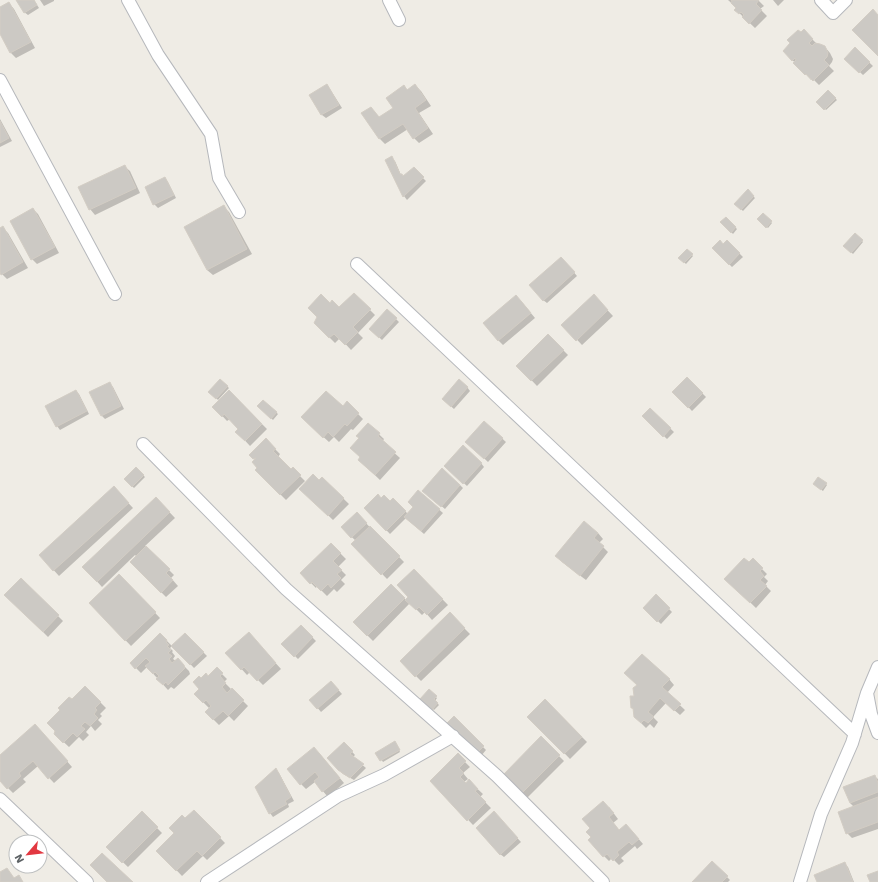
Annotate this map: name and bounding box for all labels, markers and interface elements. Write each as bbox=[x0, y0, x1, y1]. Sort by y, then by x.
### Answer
north arrow bbox=[8, 834, 48, 874]
text: N bbox=[12, 852, 27, 865]

